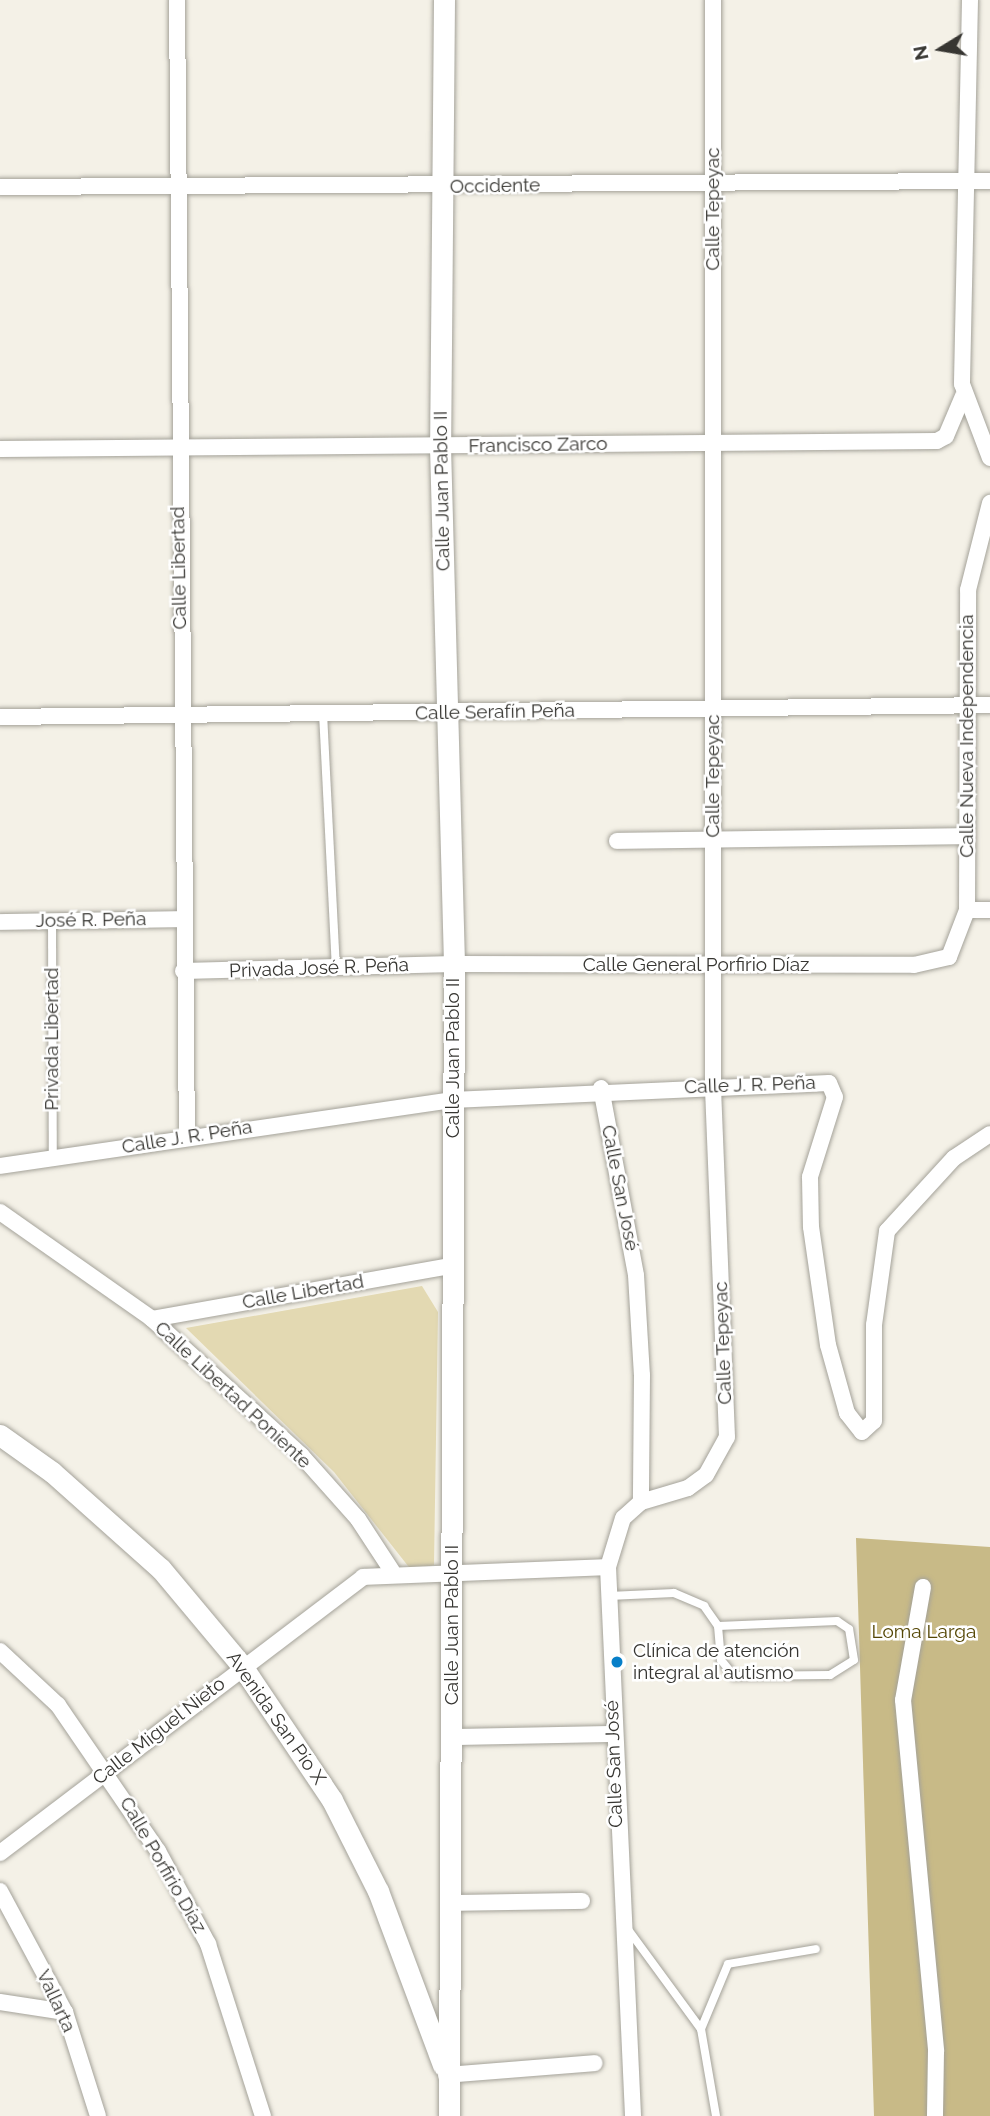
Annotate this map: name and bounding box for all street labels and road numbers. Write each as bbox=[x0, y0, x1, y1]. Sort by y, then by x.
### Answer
street label: Calle Tepeyac bbox=[702, 147, 724, 271]
street label: Occidente bbox=[450, 174, 540, 198]
street label: Calle Juan Pablo II bbox=[429, 410, 455, 572]
street label: Francisco Zarco bbox=[468, 432, 608, 458]
street label: Calle Libertad bbox=[167, 506, 191, 630]
street label: Calle Nueva Independencia bbox=[956, 614, 978, 858]
street label: Calle Serafín Peña bbox=[415, 699, 575, 725]
street label: Calle Tepeyac bbox=[702, 714, 724, 838]
street label: José R. Peña bbox=[36, 908, 146, 932]
street label: Privada José R. Peña bbox=[228, 953, 410, 983]
street label: Calle General Porfirio Díaz bbox=[582, 954, 810, 976]
street label: Privada Libertad bbox=[41, 967, 63, 1111]
street label: Calle Juan Pablo II bbox=[442, 978, 464, 1138]
street label: Calle J. R. Peña bbox=[684, 1071, 816, 1099]
street label: Calle J. R. Peña bbox=[120, 1115, 254, 1159]
street label: Calle San José bbox=[597, 1123, 643, 1253]
street label: Calle Libertad bbox=[240, 1270, 366, 1314]
street label: Calle Tepeyac bbox=[709, 1281, 737, 1405]
street label: Calle Libertad Poniente bbox=[150, 1317, 316, 1473]
street label: Calle Juan Pablo II bbox=[441, 1545, 463, 1705]
street label: Avenida San Pío X bbox=[222, 1647, 330, 1789]
street label: Calle Miguel Nieto bbox=[88, 1672, 230, 1790]
street label: Calle San José bbox=[600, 1700, 628, 1828]
street label: Calle Porfirio Díaz bbox=[115, 1793, 211, 1937]
street label: Vallarta bbox=[32, 1966, 80, 2036]

